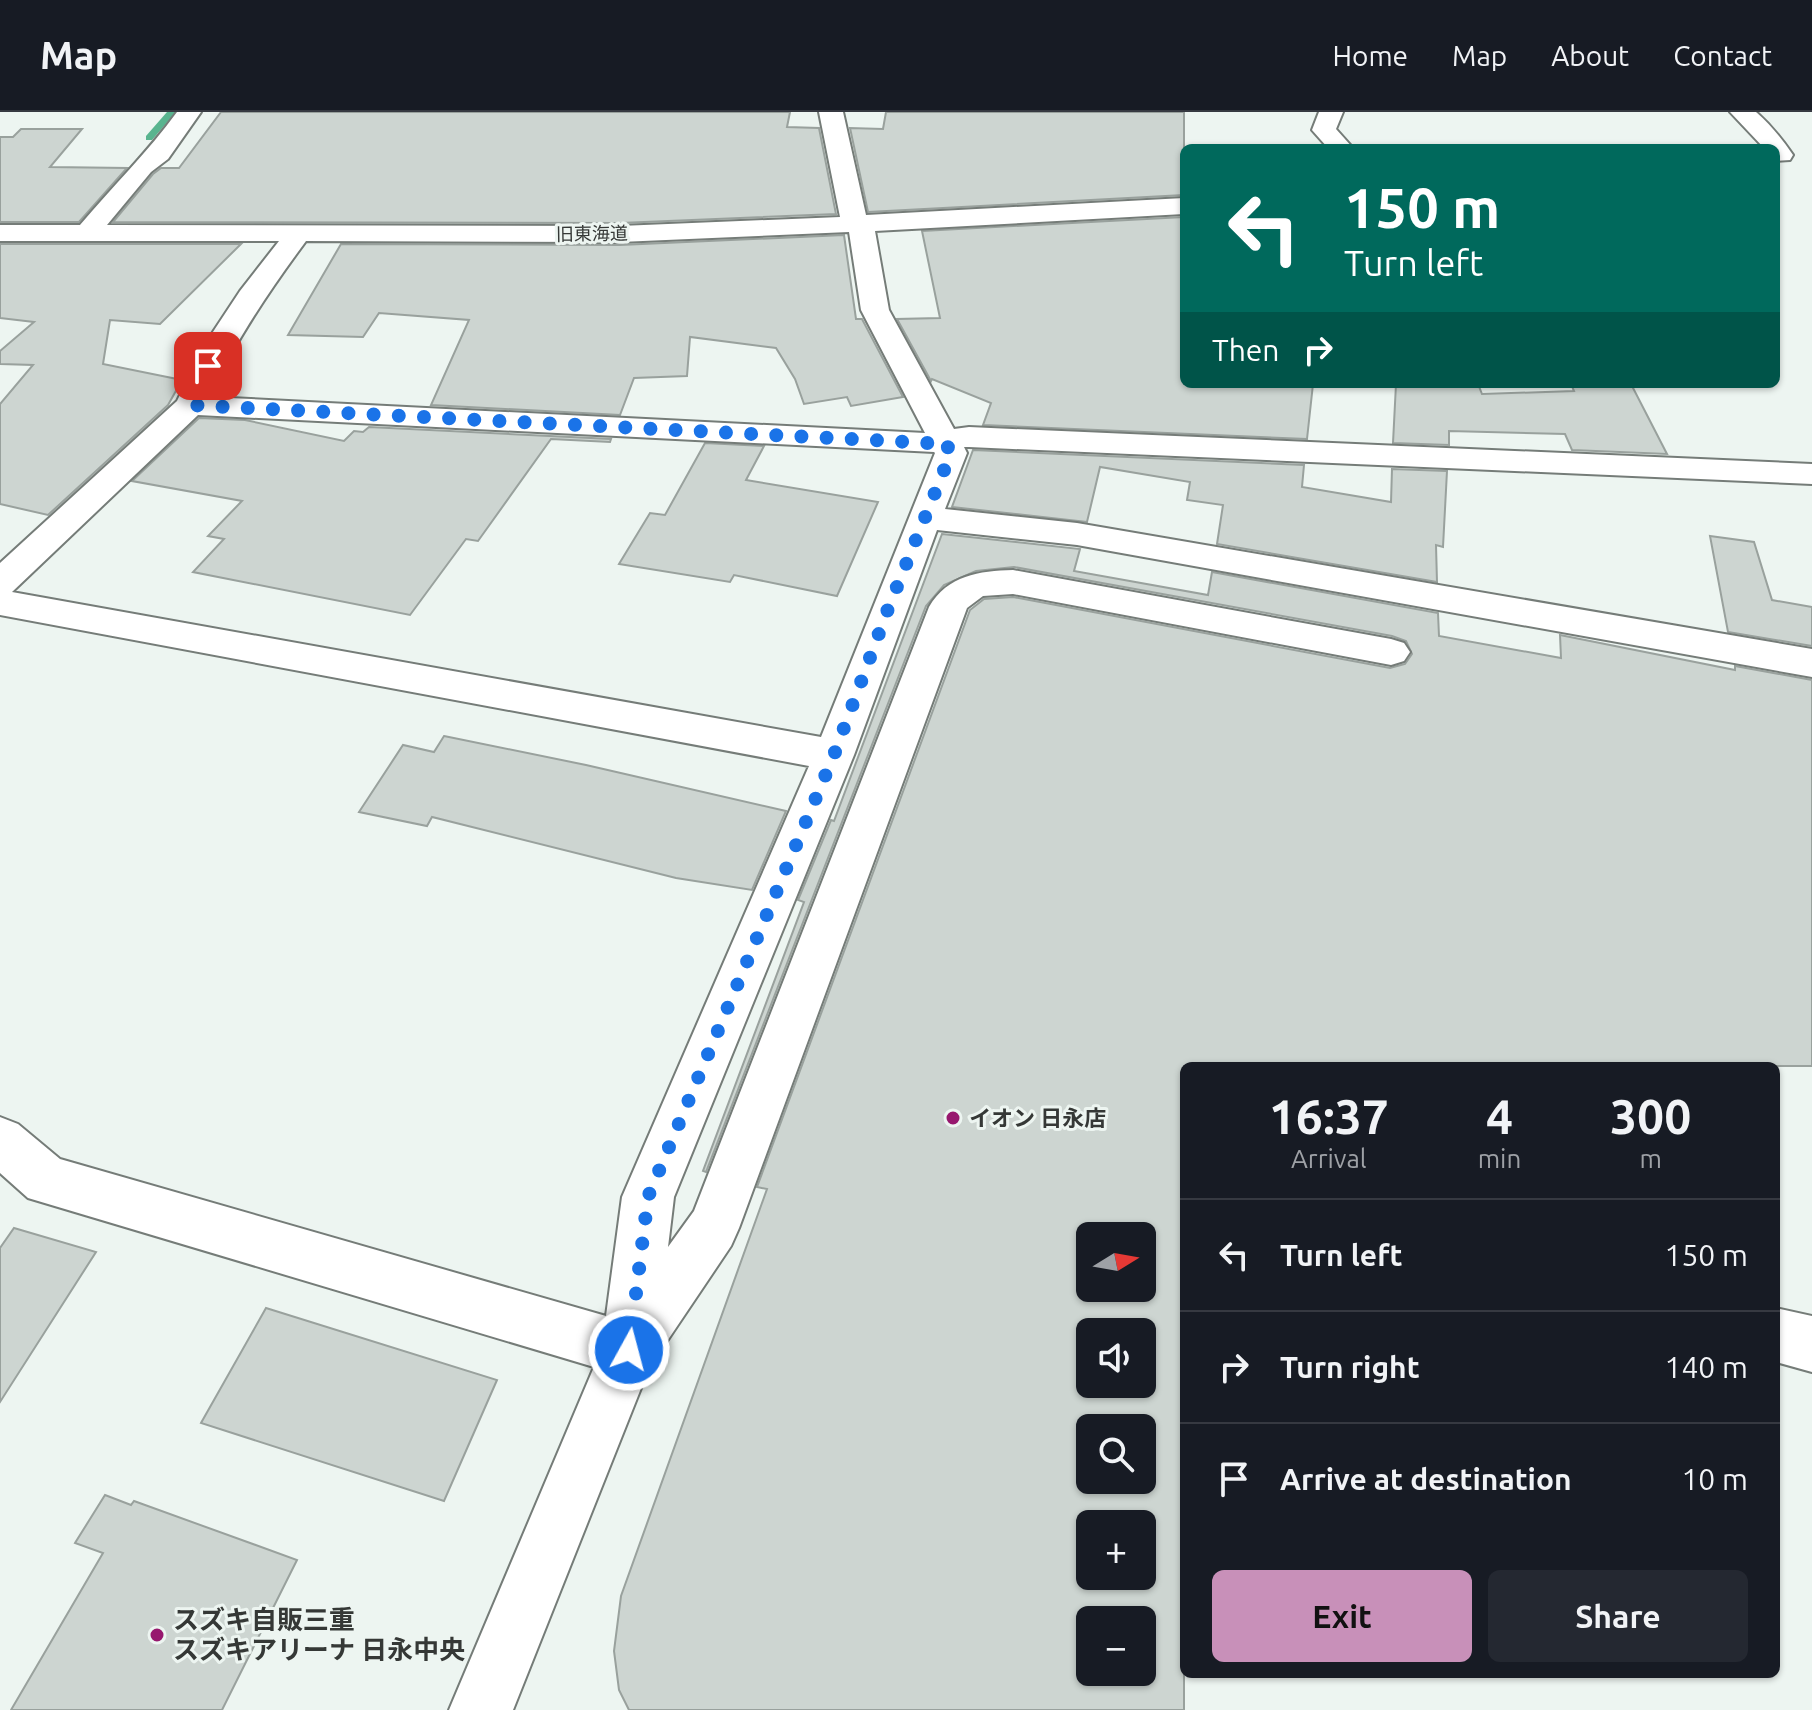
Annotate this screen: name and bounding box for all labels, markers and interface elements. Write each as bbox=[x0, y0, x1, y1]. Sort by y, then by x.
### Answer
text: Map bbox=[40, 34, 117, 76]
text: Home bbox=[1333, 40, 1408, 71]
text: Map bbox=[1452, 40, 1507, 71]
text: About bbox=[1551, 40, 1629, 71]
text: Contact bbox=[1673, 40, 1772, 71]
icon: left bbox=[1212, 176, 1316, 280]
text: 150 m bbox=[1344, 176, 1500, 239]
street label: 旧東海道 bbox=[556, 222, 628, 244]
text: Turn left bbox=[1344, 242, 1483, 283]
icon: right bbox=[1296, 328, 1340, 372]
pin bbox=[174, 332, 242, 400]
text: Then bbox=[1212, 333, 1280, 367]
icon: arrive bbox=[186, 344, 230, 388]
text: 16:37 bbox=[1269, 1089, 1389, 1143]
text: 4 bbox=[1486, 1089, 1513, 1143]
text: 300 bbox=[1610, 1089, 1691, 1143]
place label: イオン 日永店 bbox=[969, 1105, 1106, 1130]
marker: イオン 日永店 bbox=[944, 1109, 962, 1127]
text: Arrival bbox=[1291, 1144, 1367, 1173]
text: min bbox=[1478, 1144, 1521, 1173]
text: m bbox=[1639, 1144, 1662, 1173]
north arrow bbox=[1076, 1222, 1156, 1302]
map controls bbox=[1076, 1222, 1156, 1686]
icon: left bbox=[1212, 1233, 1256, 1277]
text: Turn left bbox=[1280, 1238, 1402, 1272]
text: 150 m bbox=[1664, 1238, 1748, 1272]
position arrow bbox=[587, 1308, 671, 1392]
button: sound bbox=[1076, 1318, 1156, 1398]
icon: right bbox=[1212, 1345, 1256, 1389]
text: Turn right bbox=[1280, 1350, 1420, 1384]
text: 140 m bbox=[1664, 1350, 1748, 1384]
button: search bbox=[1076, 1414, 1156, 1494]
icon: arrive bbox=[1212, 1457, 1256, 1501]
text: Arrive at destination bbox=[1280, 1462, 1572, 1496]
text: 10 m bbox=[1681, 1462, 1748, 1496]
button: + bbox=[1076, 1510, 1156, 1590]
button: Exit bbox=[1212, 1570, 1472, 1662]
button: Share bbox=[1488, 1570, 1748, 1662]
place label: スズキ自販三重 スズキアリーナ 日永中央 bbox=[173, 1605, 465, 1664]
button: − bbox=[1076, 1606, 1156, 1686]
marker: スズキ自販三重 スズキアリーナ 日永中央 bbox=[148, 1626, 166, 1644]

